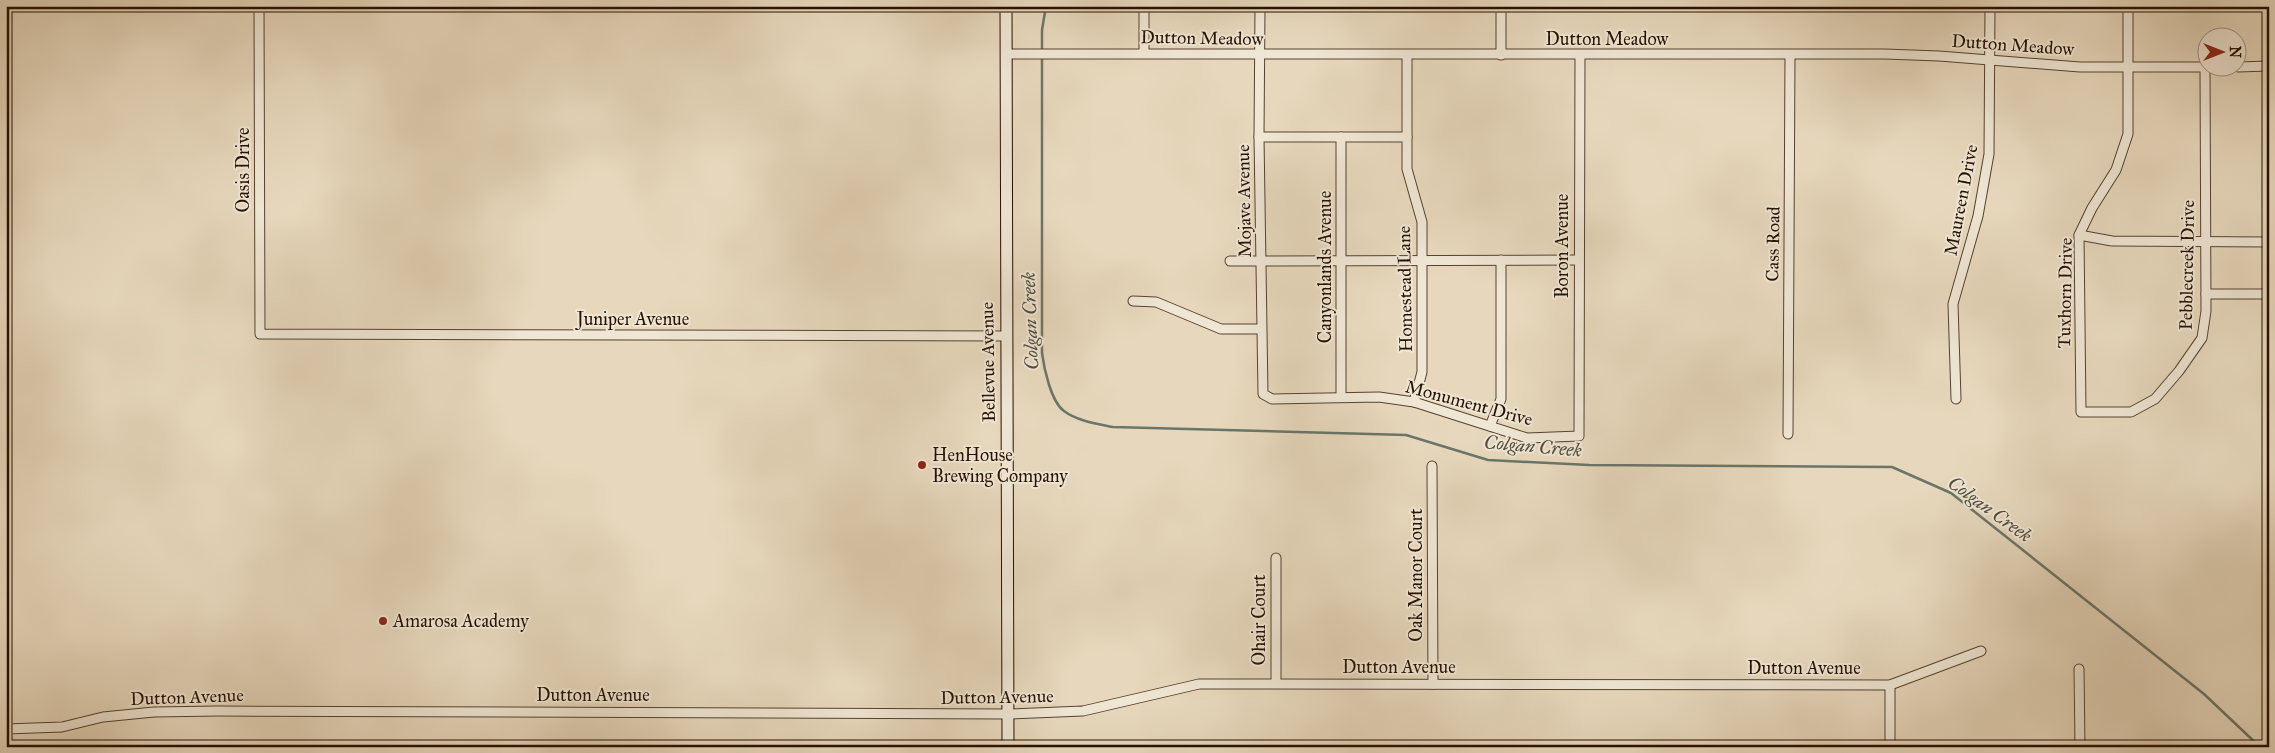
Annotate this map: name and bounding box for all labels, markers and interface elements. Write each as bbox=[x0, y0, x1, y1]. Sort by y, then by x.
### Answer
street label: Dutton Meadow bbox=[1140, 26, 1264, 50]
street label: Dutton Meadow bbox=[1546, 28, 1669, 50]
north arrow bbox=[2198, 28, 2248, 78]
street label: Dutton Meadow bbox=[1951, 30, 2075, 60]
text: N bbox=[2226, 46, 2243, 58]
street label: Oasis Drive bbox=[232, 128, 254, 212]
street label: Maureen Drive bbox=[1939, 143, 1983, 257]
street label: Mojave Avenue bbox=[1232, 144, 1256, 258]
street label: Canyonlands Avenue bbox=[1314, 191, 1336, 343]
street label: Boron Avenue bbox=[1551, 194, 1573, 298]
street label: Pebblecreek Drive bbox=[2175, 200, 2199, 330]
street label: Cass Road bbox=[1761, 206, 1785, 282]
street label: Homestead Lane bbox=[1393, 226, 1417, 352]
street label: Tuxhorn Drive bbox=[2053, 237, 2077, 349]
water label: Colgan Creek bbox=[1017, 271, 1043, 370]
street label: Bellevue Avenue bbox=[976, 302, 1000, 422]
street label: Juniper Avenue bbox=[575, 308, 689, 331]
street label: Monument Drive bbox=[1403, 375, 1535, 431]
water label: Colgan Creek bbox=[1483, 430, 1583, 462]
place label: HenHouse Brewing Company bbox=[932, 444, 1068, 488]
marker: HenHouse Brewing Company bbox=[916, 459, 928, 471]
water label: Colgan Creek bbox=[1944, 471, 2037, 547]
street label: Oak Manor Court bbox=[1405, 508, 1427, 642]
street label: Ohair Court bbox=[1248, 574, 1270, 666]
place label: Amarosa Academy bbox=[392, 610, 529, 632]
marker: Amarosa Academy bbox=[377, 615, 389, 627]
street label: Dutton Avenue bbox=[1342, 656, 1456, 678]
street label: Dutton Avenue bbox=[1747, 657, 1861, 679]
street label: Dutton Avenue bbox=[130, 684, 244, 710]
street label: Dutton Avenue bbox=[536, 684, 650, 706]
street label: Dutton Avenue bbox=[940, 685, 1054, 709]

